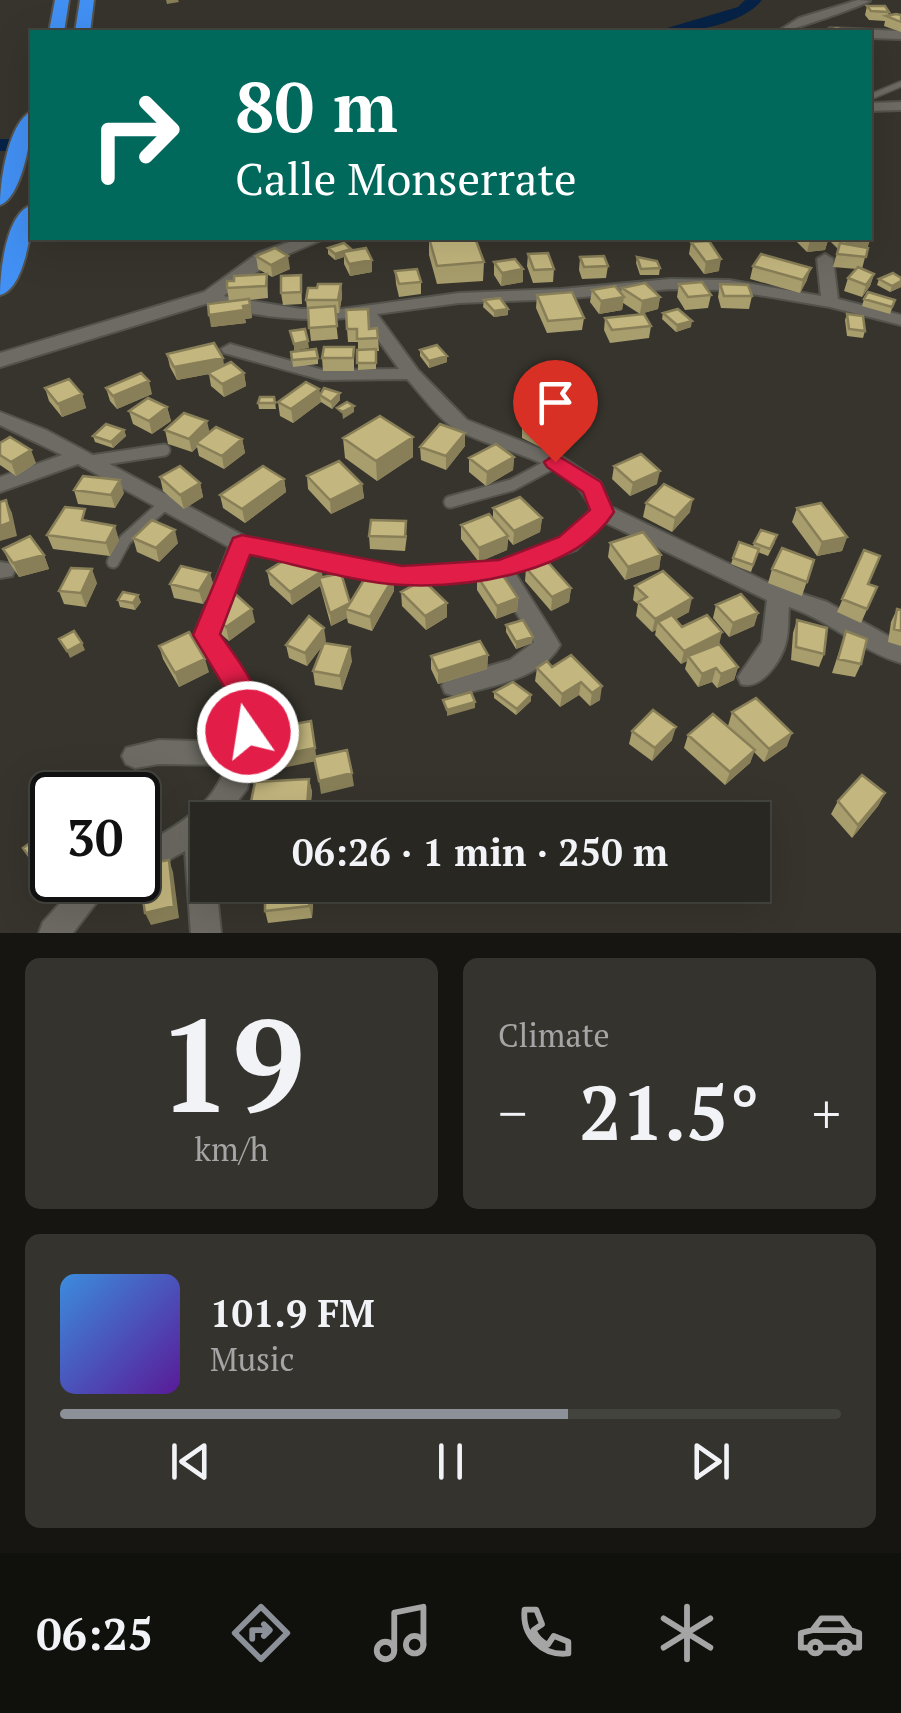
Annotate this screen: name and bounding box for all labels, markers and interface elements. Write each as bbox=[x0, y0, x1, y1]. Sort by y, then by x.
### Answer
text: 80 m bbox=[235, 59, 398, 152]
icon: right bbox=[70, 70, 200, 200]
text: Calle Monserrate bbox=[235, 148, 577, 208]
pin bbox=[513, 360, 598, 463]
icon: arrive bbox=[528, 375, 583, 430]
position arrow bbox=[196, 680, 300, 784]
speed limit sign: 30 bbox=[30, 772, 160, 902]
text: 06:26 · 1 min · 250 m bbox=[292, 827, 668, 877]
text: 19 bbox=[158, 977, 305, 1149]
text: Climate bbox=[498, 1014, 610, 1056]
text: 21.5° bbox=[579, 1062, 760, 1161]
text: − bbox=[498, 1076, 527, 1149]
text: + bbox=[812, 1076, 841, 1149]
text: km/h bbox=[195, 1128, 268, 1170]
text: 101.9 FM bbox=[210, 1288, 375, 1338]
text: Music bbox=[210, 1338, 295, 1380]
icon: previous bbox=[163, 1434, 218, 1489]
icon: pause bbox=[423, 1434, 478, 1489]
icon: next bbox=[683, 1434, 738, 1489]
icon: directions bbox=[226, 1598, 296, 1668]
icon: music bbox=[368, 1598, 438, 1668]
icon: phone bbox=[510, 1598, 580, 1668]
icon: climate bbox=[652, 1598, 722, 1668]
icon: car bbox=[795, 1598, 865, 1668]
text: 06:25 bbox=[36, 1603, 153, 1663]

